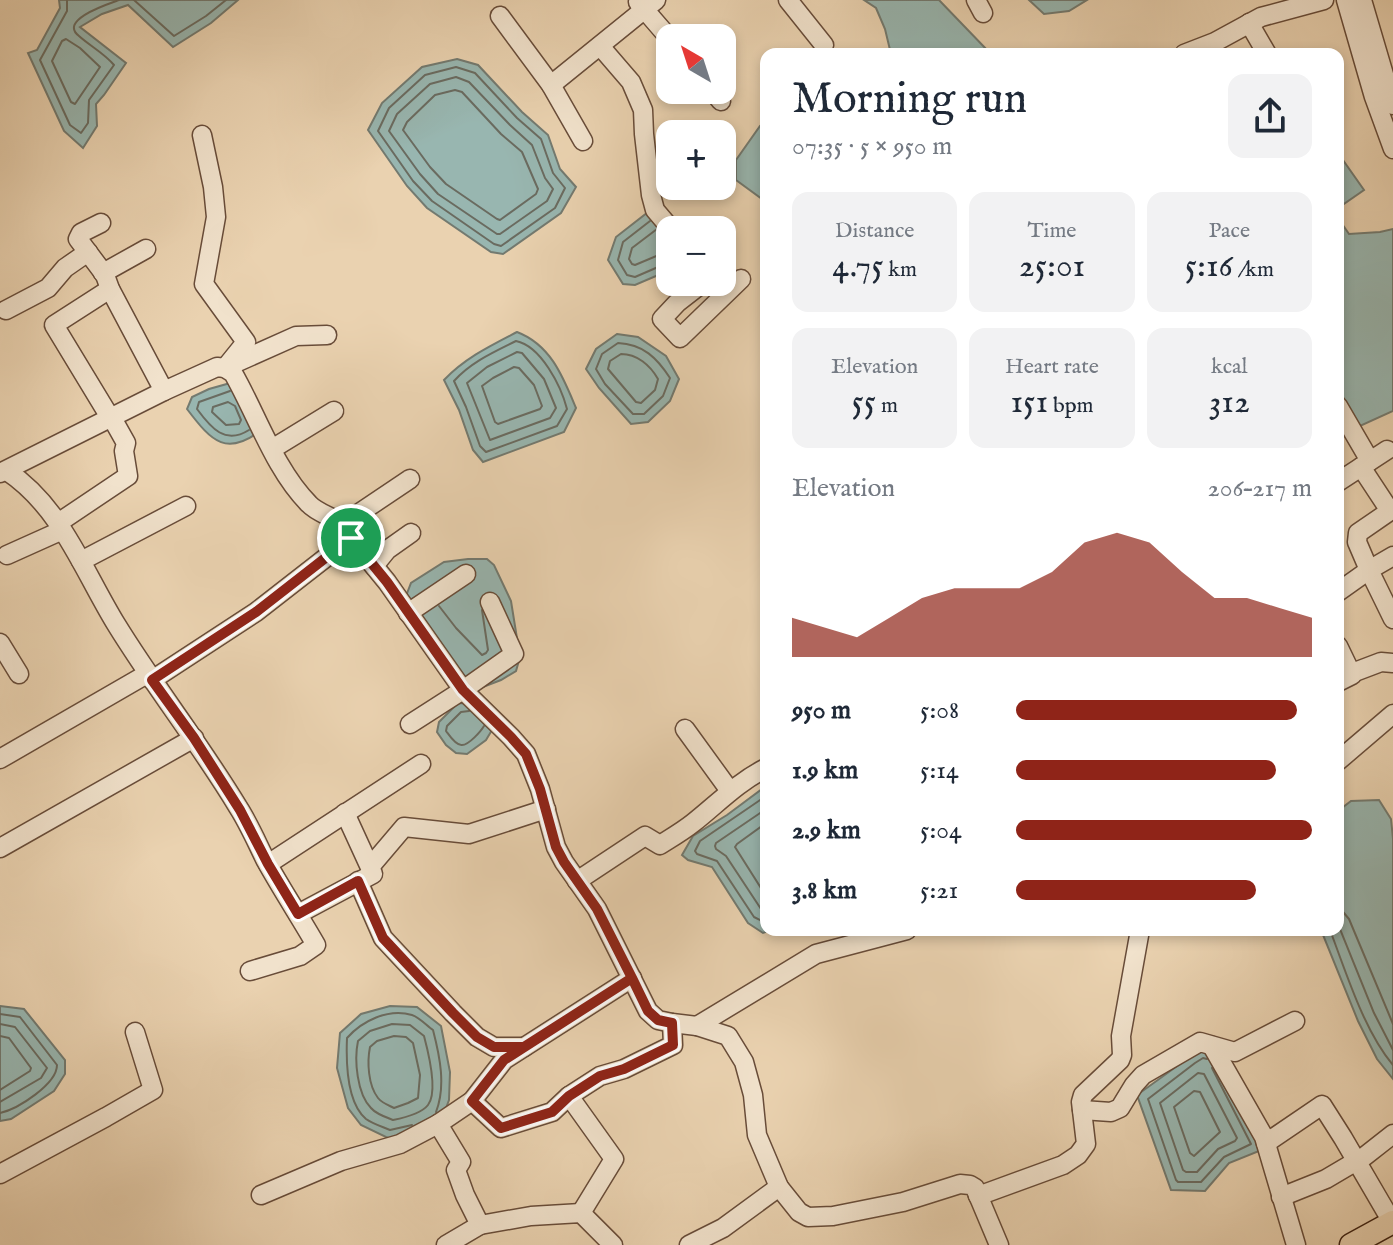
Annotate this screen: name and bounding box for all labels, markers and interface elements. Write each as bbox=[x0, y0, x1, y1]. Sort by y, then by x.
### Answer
north arrow bbox=[656, 24, 736, 104]
map controls bbox=[656, 24, 736, 296]
text: Morning run bbox=[792, 72, 1027, 128]
button: share bbox=[1228, 74, 1312, 158]
button: + bbox=[656, 120, 736, 200]
text: 07:35 · 5 × 950 m bbox=[792, 130, 952, 163]
button: − bbox=[656, 216, 736, 296]
text: Distance bbox=[835, 217, 914, 245]
text: Time bbox=[1028, 217, 1076, 245]
text: Pace bbox=[1209, 217, 1250, 245]
text: 4.75 bbox=[832, 245, 883, 288]
text: 25:01 bbox=[1019, 245, 1085, 288]
text: 5:16 bbox=[1185, 245, 1233, 288]
text: km bbox=[883, 256, 917, 284]
text: /km bbox=[1233, 256, 1274, 284]
text: Elevation bbox=[831, 353, 918, 381]
text: Heart rate bbox=[1005, 353, 1099, 381]
text: kcal bbox=[1211, 353, 1248, 381]
text: 55 bbox=[851, 381, 876, 424]
text: 151 bbox=[1010, 381, 1048, 424]
text: 312 bbox=[1209, 381, 1250, 424]
text: m bbox=[876, 392, 898, 420]
text: bpm bbox=[1048, 392, 1094, 420]
text: Elevation bbox=[792, 472, 895, 505]
text: 206–217 m bbox=[1208, 472, 1312, 505]
pin bbox=[317, 504, 385, 572]
icon: arrive bbox=[329, 516, 373, 560]
text: 950 m bbox=[792, 694, 851, 727]
text: 5:08 bbox=[920, 694, 959, 727]
text: 1.9 km bbox=[792, 754, 858, 787]
text: 5:14 bbox=[920, 754, 959, 787]
text: 2.9 km bbox=[792, 814, 861, 847]
text: 5:04 bbox=[920, 814, 962, 847]
text: 3.8 km bbox=[792, 874, 857, 907]
text: 5:21 bbox=[920, 874, 958, 907]

